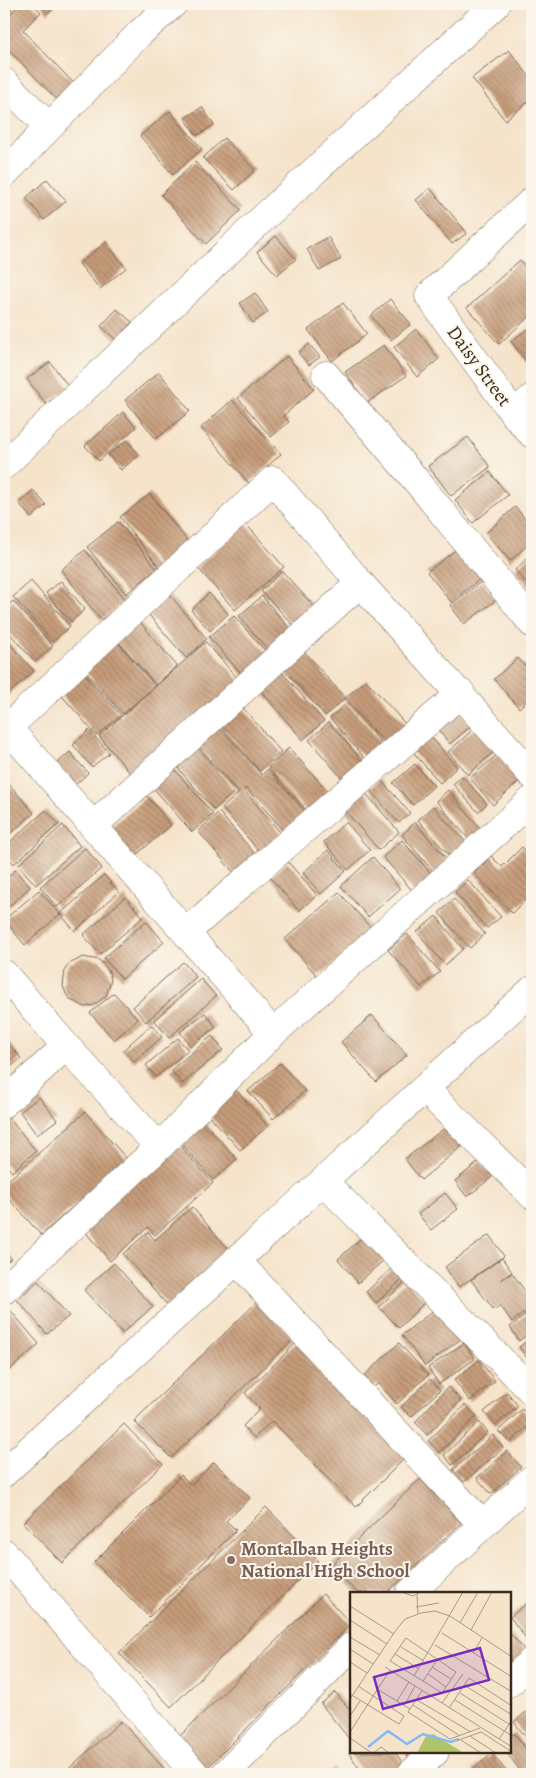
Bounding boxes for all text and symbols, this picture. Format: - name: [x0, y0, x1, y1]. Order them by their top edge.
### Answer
- street label: Daisy Street: [441, 320, 517, 412]
- place label: Montalban Heights National High School: [241, 1536, 409, 1584]
- marker: Montalban Heights National High School: [225, 1554, 237, 1566]
- inset map: [350, 1592, 511, 1753]

